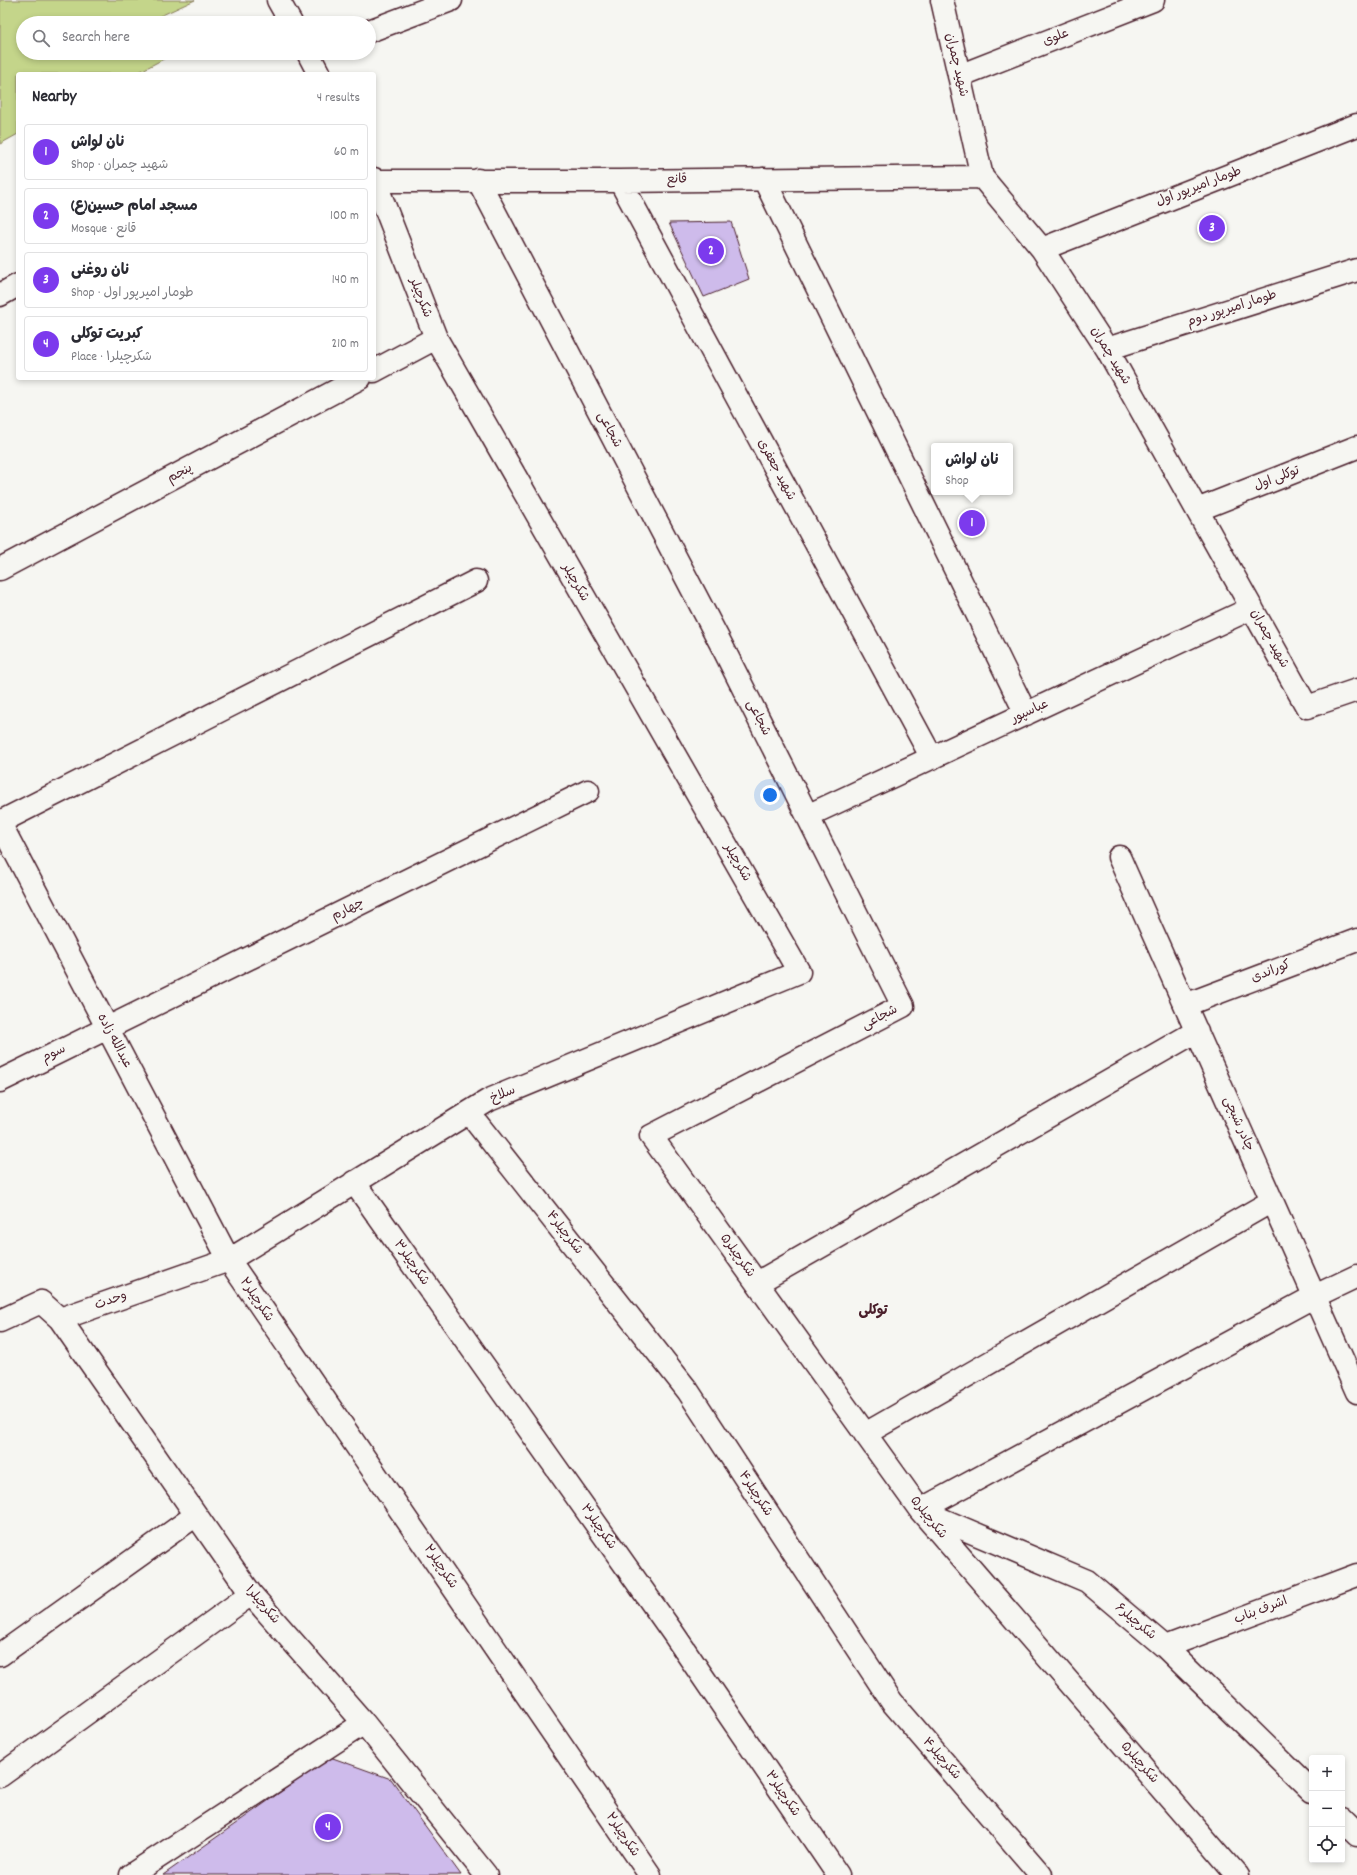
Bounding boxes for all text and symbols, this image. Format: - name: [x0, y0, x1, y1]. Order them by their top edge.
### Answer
- search box: [16, 16, 376, 60]
- street label: علوی: [1040, 24, 1072, 52]
- icon: search: [30, 27, 52, 49]
- text: Search here: [62, 27, 130, 49]
- street label: شهید چمران: [939, 31, 973, 99]
- text: Nearby: [32, 86, 76, 110]
- text: 4 results: [317, 89, 360, 108]
- text: نان لواش: [71, 132, 124, 154]
- text: 1: [45, 143, 47, 162]
- text: 60 m: [334, 143, 359, 162]
- text: Shop · شهید چمران: [71, 156, 168, 175]
- street label: طومار امیرپور اول: [1153, 162, 1245, 212]
- street label: قانع: [667, 170, 687, 190]
- text: مسجد امام حسین(ع): [71, 196, 198, 218]
- text: 2: [43, 207, 49, 226]
- text: 100 m: [330, 207, 359, 226]
- pin: 3: [1199, 213, 1225, 243]
- text: Mosque · قانع: [71, 220, 136, 239]
- pin: 2: [698, 236, 724, 266]
- text: نان روغنی: [71, 260, 129, 282]
- text: 3: [43, 271, 49, 290]
- text: 140 m: [332, 271, 359, 290]
- street label: شکرچیلر: [403, 274, 436, 321]
- text: Shop · طومار امیرپور اول: [71, 284, 194, 303]
- street label: طومار امیرپور دوم: [1185, 286, 1279, 332]
- street label: شهید چمران: [1085, 323, 1135, 389]
- text: کبریت توکلی: [71, 324, 143, 346]
- text: 4: [43, 335, 49, 354]
- text: 210 m: [331, 335, 359, 354]
- text: Place · شکرچیلر۱: [71, 348, 152, 367]
- street label: شجاعی: [592, 409, 626, 451]
- street label: شهید جعفری: [752, 436, 800, 504]
- popup: [931, 443, 1013, 495]
- text: نان لواش: [945, 450, 999, 472]
- street label: پنجم: [164, 459, 196, 489]
- street label: توکلی اول: [1251, 462, 1303, 496]
- text: Shop: [945, 472, 969, 491]
- pin: 1: [959, 508, 985, 538]
- street label: شکرچیلر: [556, 560, 593, 606]
- street label: شهید چمران: [1245, 606, 1293, 672]
- street label: عباسپور: [1007, 695, 1052, 729]
- street label: شجاعی: [741, 697, 775, 739]
- your location: [760, 785, 780, 805]
- street label: شکرچیلر: [718, 840, 755, 886]
- street label: چهارم: [328, 894, 368, 926]
- street label: کوراندی: [1249, 956, 1294, 988]
- street label: شجاعی: [859, 1001, 901, 1035]
- street label: عبدالله زاده: [92, 1010, 136, 1072]
- street label: سوم: [39, 1040, 69, 1068]
- street label: سلاخ: [487, 1081, 519, 1109]
- street label: چادر شبچی: [1217, 1094, 1259, 1155]
- street label: شکرچیلر۴: [541, 1207, 587, 1259]
- street label: شکرچیلر۵: [715, 1230, 759, 1282]
- street label: شکرچیلر۳: [388, 1236, 434, 1290]
- street label: شکرچیلر۲: [234, 1274, 278, 1326]
- street label: وحدت: [92, 1286, 130, 1316]
- district label: توکلی: [858, 1301, 889, 1321]
- street label: شکرچیلر۴: [733, 1468, 777, 1520]
- street label: شکرچیلر۵: [905, 1493, 951, 1543]
- street label: شکرچیلر۳: [575, 1500, 621, 1554]
- street label: شکرچیلر۲: [418, 1541, 462, 1593]
- street label: شکرچیلر۱: [240, 1581, 284, 1629]
- street label: اشرف بناب: [1232, 1592, 1290, 1630]
- street label: شکرچیلر۶: [1110, 1599, 1160, 1645]
- street label: شکرچیلر۴: [917, 1734, 965, 1784]
- street label: شکرچیلر۵: [1115, 1738, 1163, 1788]
- map controls: [1309, 1755, 1345, 1863]
- button: +: [1309, 1755, 1345, 1791]
- street label: شکرچیلر۳: [760, 1767, 804, 1821]
- button: −: [1309, 1791, 1345, 1827]
- street label: شکرچیلر۲: [600, 1809, 644, 1861]
- pin: 4: [315, 1812, 341, 1842]
- button: locate: [1309, 1827, 1345, 1863]

